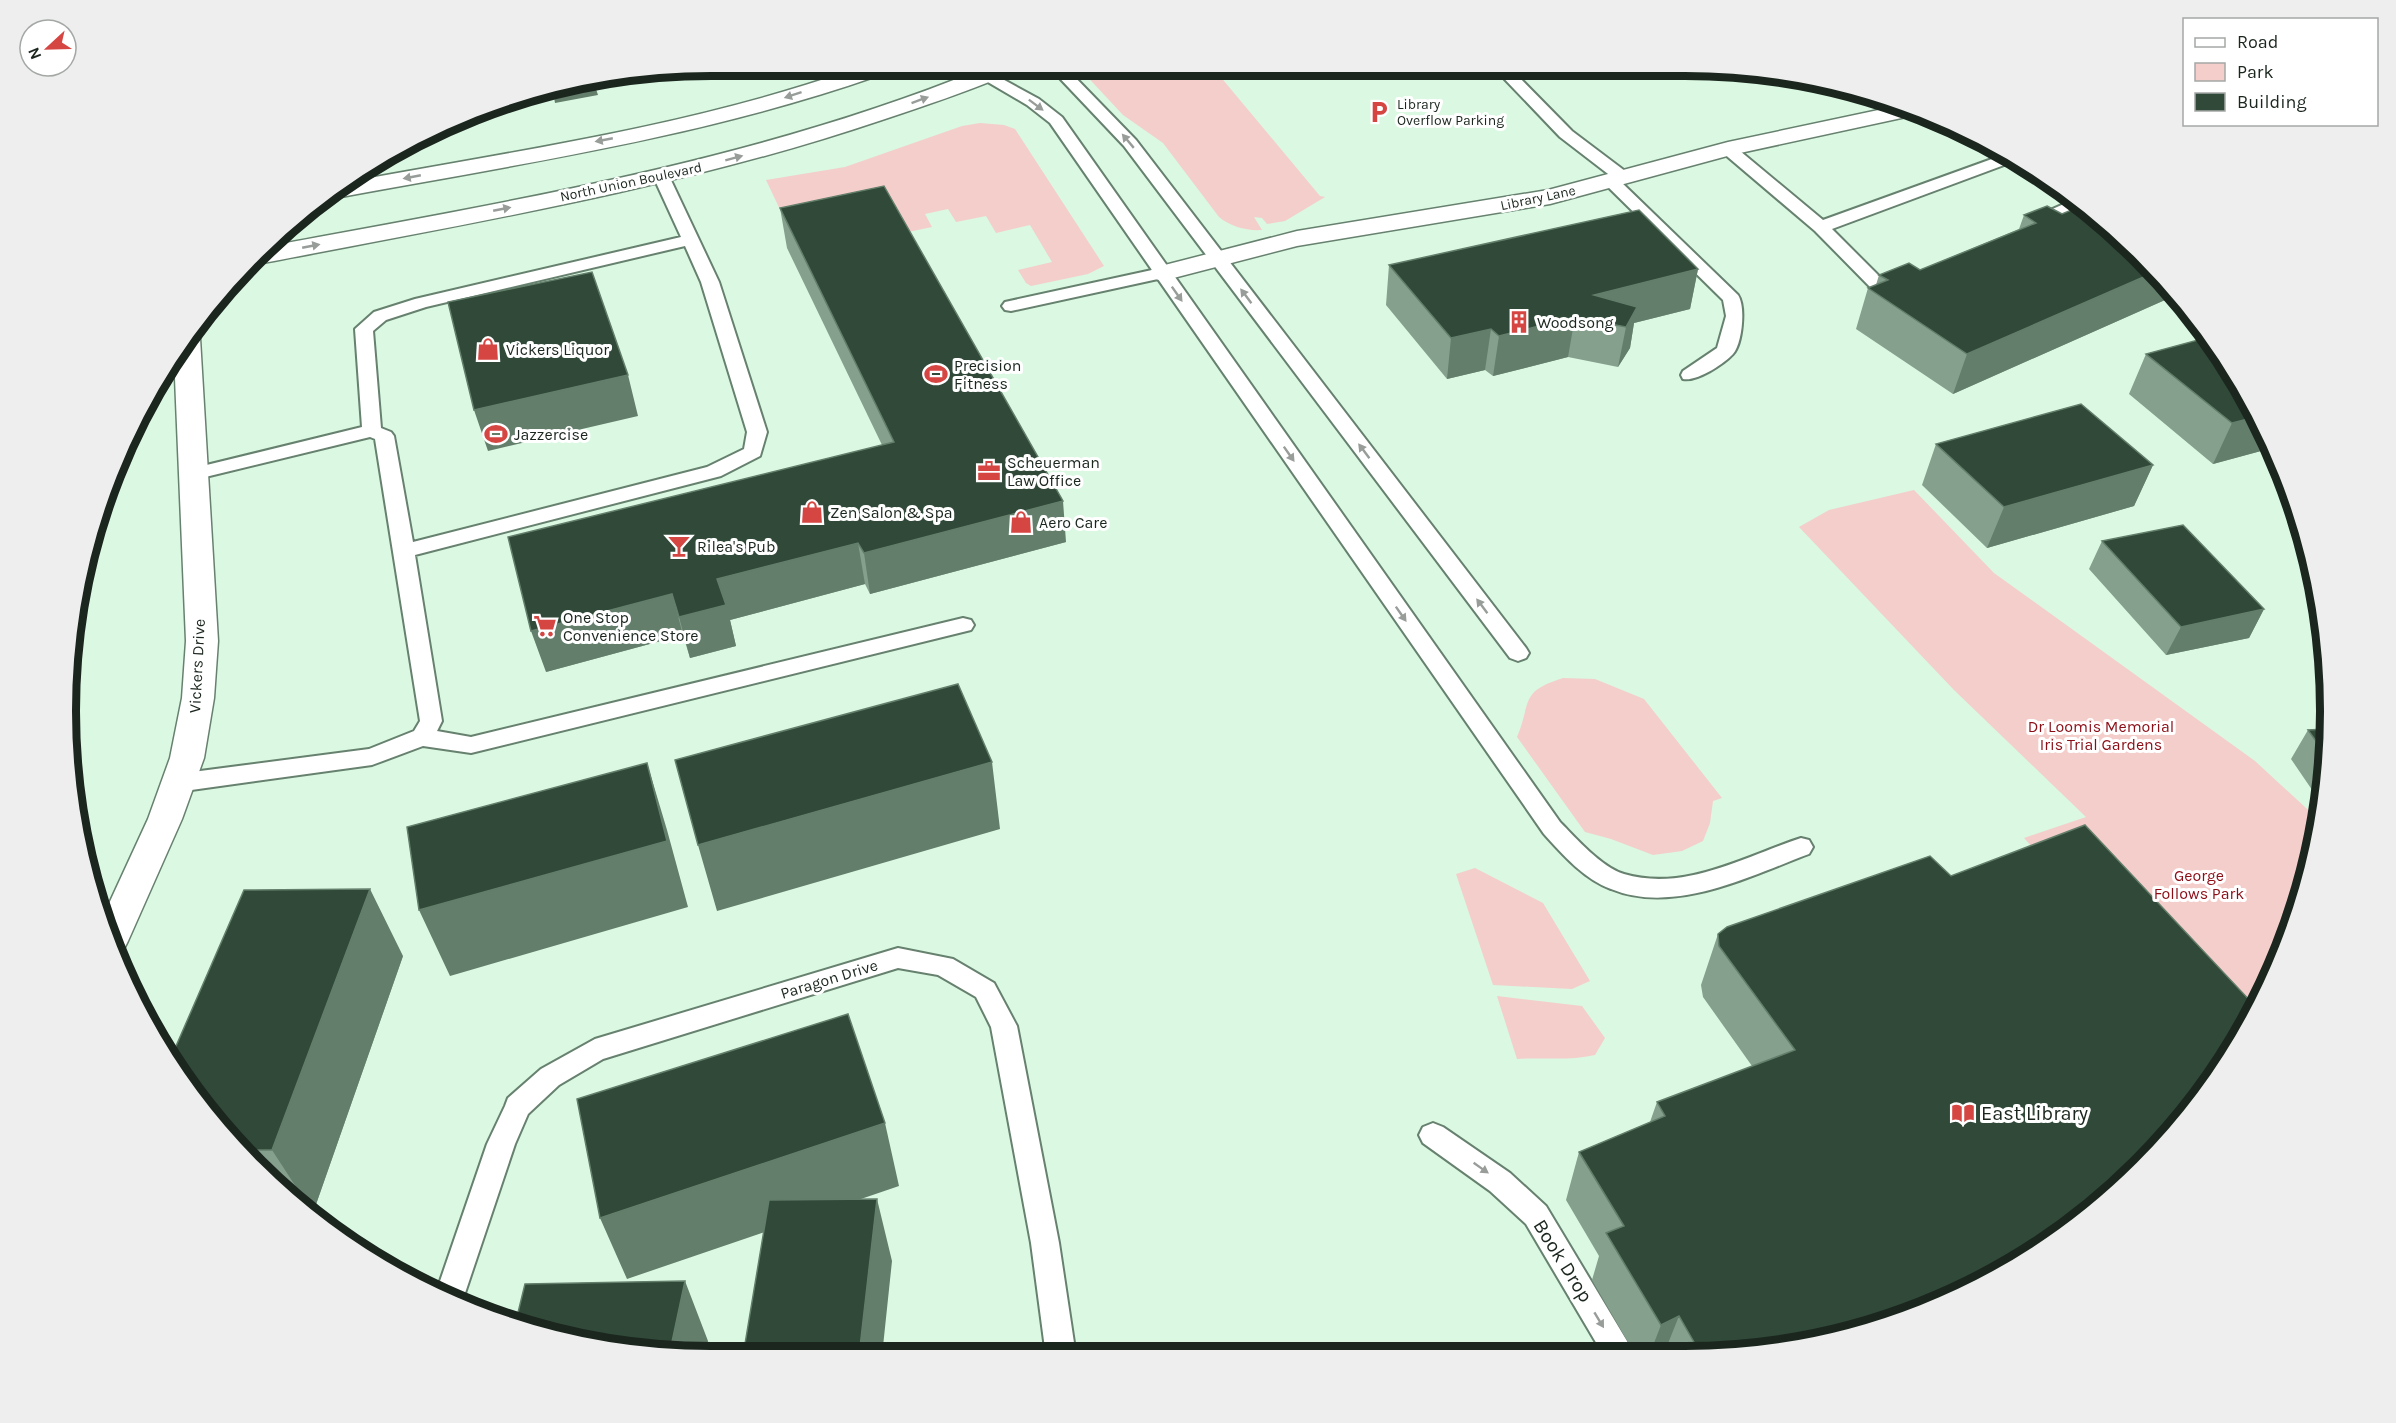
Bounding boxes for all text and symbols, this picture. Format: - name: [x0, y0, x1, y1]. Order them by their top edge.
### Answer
- north arrow: [18, 18, 78, 78]
- legend: [2183, 18, 2378, 126]
- text: Road: [2237, 31, 2278, 53]
- text: N: [24, 45, 46, 62]
- text: Park: [2237, 61, 2274, 83]
- one-way arrow: [784, 91, 802, 100]
- text: Building: [2237, 91, 2307, 113]
- one-way arrow: [911, 94, 929, 104]
- place label: Library Overflow Parking: [1397, 96, 1504, 129]
- one-way arrow: [1028, 99, 1044, 111]
- parking icon: Library Overflow Parking: [1366, 99, 1392, 125]
- one-way arrow: [1122, 134, 1135, 149]
- one-way arrow: [594, 136, 613, 145]
- one-way arrow: [725, 153, 743, 163]
- street label: North Union Boulevard: [559, 159, 703, 205]
- one-way arrow: [402, 173, 421, 182]
- street label: Library Lane: [1499, 182, 1577, 214]
- one-way arrow: [493, 204, 512, 213]
- one-way arrow: [301, 241, 320, 250]
- one-way arrow: [1171, 286, 1183, 302]
- one-way arrow: [1240, 289, 1252, 304]
- building icon: Woodsong: [1506, 309, 1532, 335]
- place label: Woodsong: [1537, 313, 1614, 332]
- shop icon: Vickers Liquor: [475, 336, 501, 362]
- place label: Vickers Liquor: [506, 340, 609, 359]
- place label: Precision Fitness: [954, 356, 1021, 393]
- sports icon: Precision Fitness: [923, 361, 949, 387]
- sports icon: Jazzercise: [483, 421, 509, 447]
- place label: Jazzercise: [514, 425, 588, 444]
- one-way arrow: [1358, 444, 1370, 460]
- one-way arrow: [1283, 446, 1294, 462]
- place label: Scheuerman Law Office: [1007, 453, 1100, 490]
- office icon: Scheuerman Law Office: [976, 458, 1002, 484]
- shop icon: Zen Salon & Spa: [799, 499, 825, 525]
- place label: Zen Salon & Spa: [830, 503, 953, 522]
- shop icon: Aero Care: [1008, 509, 1034, 535]
- place label: Aero Care: [1039, 513, 1107, 532]
- bar icon: Rilea's Pub: [666, 533, 692, 559]
- place label: Rilea's Pub: [697, 537, 775, 556]
- one-way arrow: [1477, 599, 1489, 614]
- one-way arrow: [1395, 605, 1407, 621]
- place label: One Stop Convenience Store: [563, 608, 698, 645]
- supermarket icon: One Stop Convenience Store: [532, 613, 558, 639]
- street label: Vickers Drive: [185, 618, 209, 714]
- park label: Dr Loomis Memorial Iris Trial Gardens: [2028, 717, 2174, 754]
- park label: George Follows Park: [2154, 866, 2244, 903]
- street label: Paragon Drive: [778, 955, 880, 1003]
- library icon: East Library: [1950, 1100, 1976, 1126]
- place label: East Library: [1981, 1102, 2088, 1125]
- one-way arrow: [1473, 1162, 1488, 1174]
- street label: Book Drop: [1529, 1215, 1597, 1307]
- one-way arrow: [1594, 1312, 1605, 1328]

